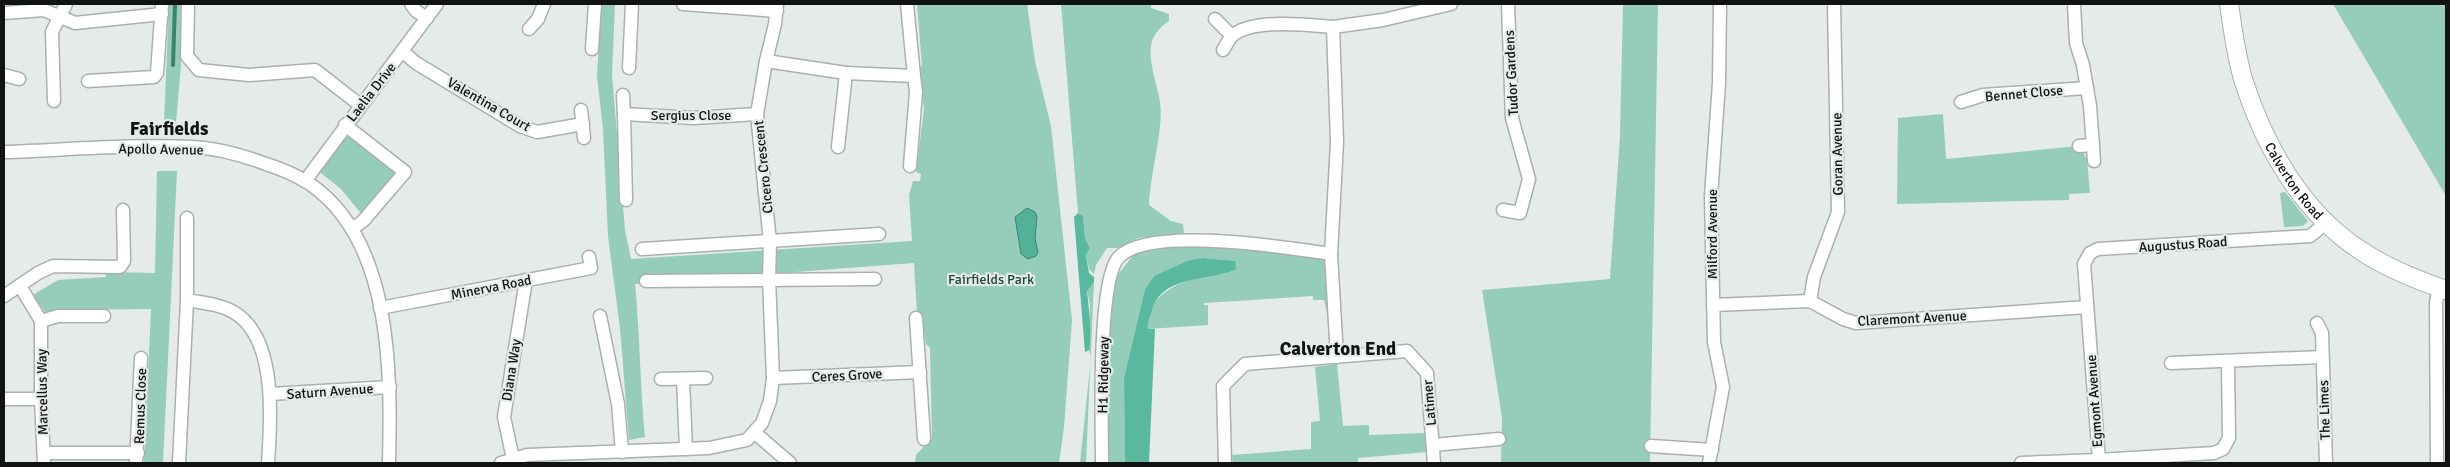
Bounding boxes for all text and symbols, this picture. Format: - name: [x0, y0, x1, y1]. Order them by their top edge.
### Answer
- street label: Tudor Gardens: [1501, 30, 1522, 116]
- street label: Laelia Drive: [343, 59, 400, 125]
- street label: Valentina Court: [444, 74, 534, 135]
- street label: Bennet Close: [1984, 82, 2064, 105]
- street label: Sergius Close: [651, 107, 731, 124]
- street label: Goran Avenue: [1828, 112, 1847, 196]
- district label: Fairfields: [130, 117, 208, 141]
- street label: Cicero Crescent: [750, 119, 777, 214]
- street label: Calverton Road: [2261, 139, 2327, 224]
- street label: Apollo Avenue: [118, 140, 204, 159]
- street label: Milford Avenue: [1704, 189, 1721, 279]
- street label: Augustus Road: [2138, 233, 2228, 256]
- street label: Minerva Road: [449, 271, 533, 304]
- park label: Fairfields Park: [948, 271, 1034, 288]
- street label: Claremont Avenue: [1857, 307, 1967, 330]
- street label: H1 Ridgeway: [1094, 336, 1113, 414]
- street label: Diana Way: [498, 337, 525, 402]
- district label: Calverton End: [1280, 337, 1396, 361]
- street label: Marcellus Way: [33, 348, 52, 435]
- street label: Egmont Avenue: [2083, 354, 2106, 448]
- street label: Ceres Grove: [811, 365, 883, 386]
- street label: Remus Close: [131, 368, 150, 444]
- street label: Latimer: [1419, 378, 1440, 427]
- street label: Saturn Avenue: [286, 380, 374, 403]
- street label: The Limes: [2315, 380, 2334, 440]

